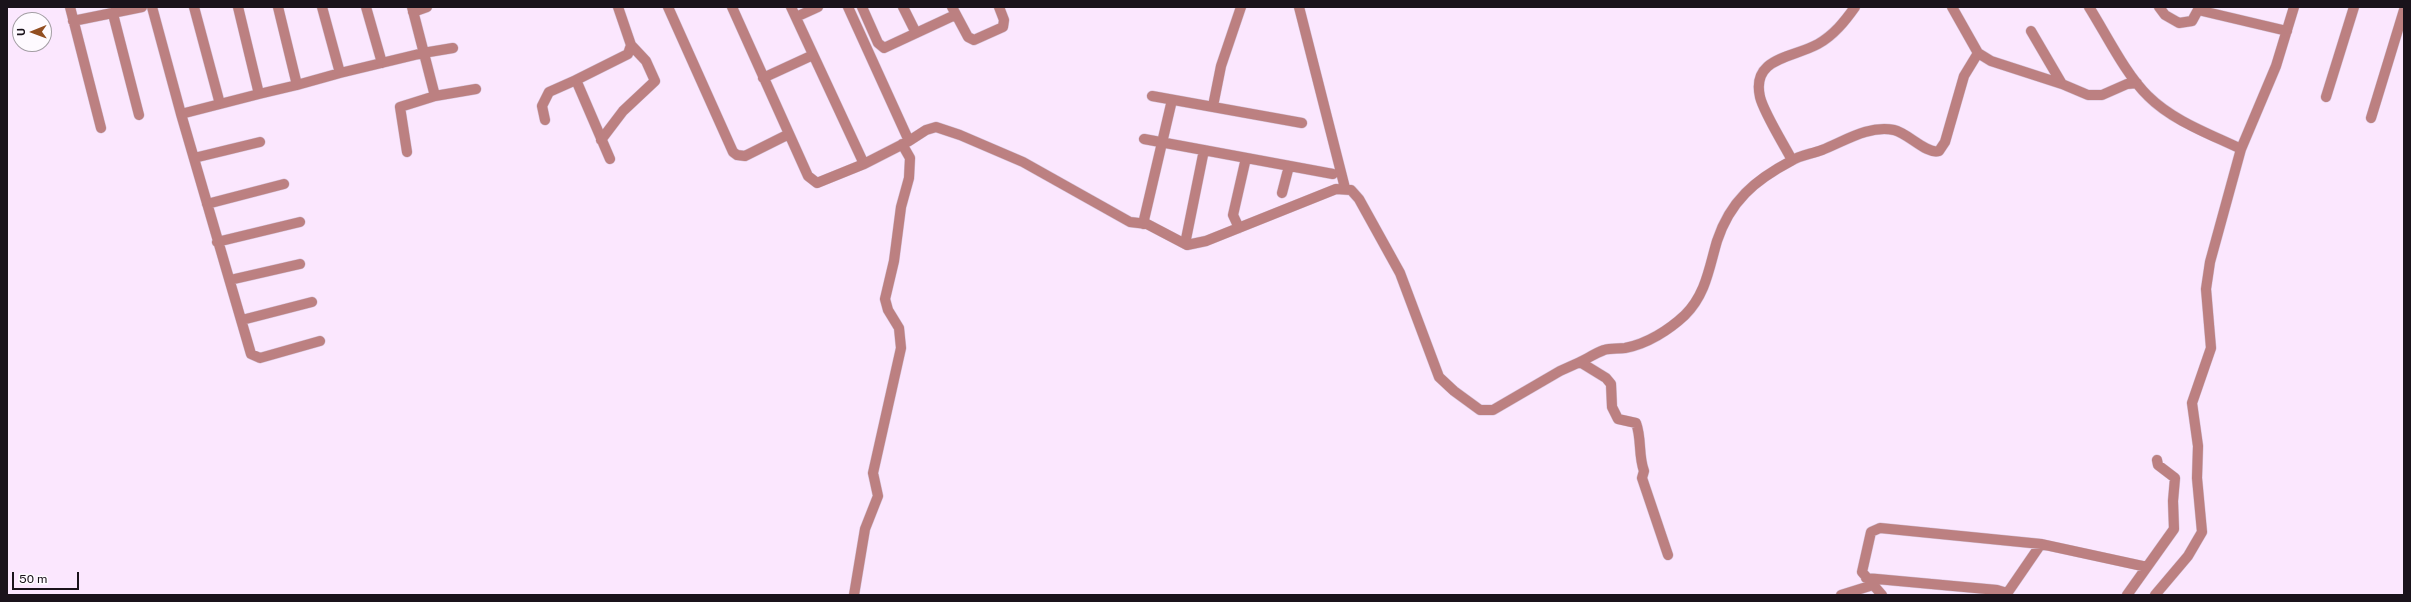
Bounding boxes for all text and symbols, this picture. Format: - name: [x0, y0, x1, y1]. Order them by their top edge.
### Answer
- north arrow: [12, 12, 52, 52]
- text: U: [15, 28, 27, 36]
- scale bar: [14, 564, 81, 590]
- text: 50 m: [19, 572, 47, 586]

